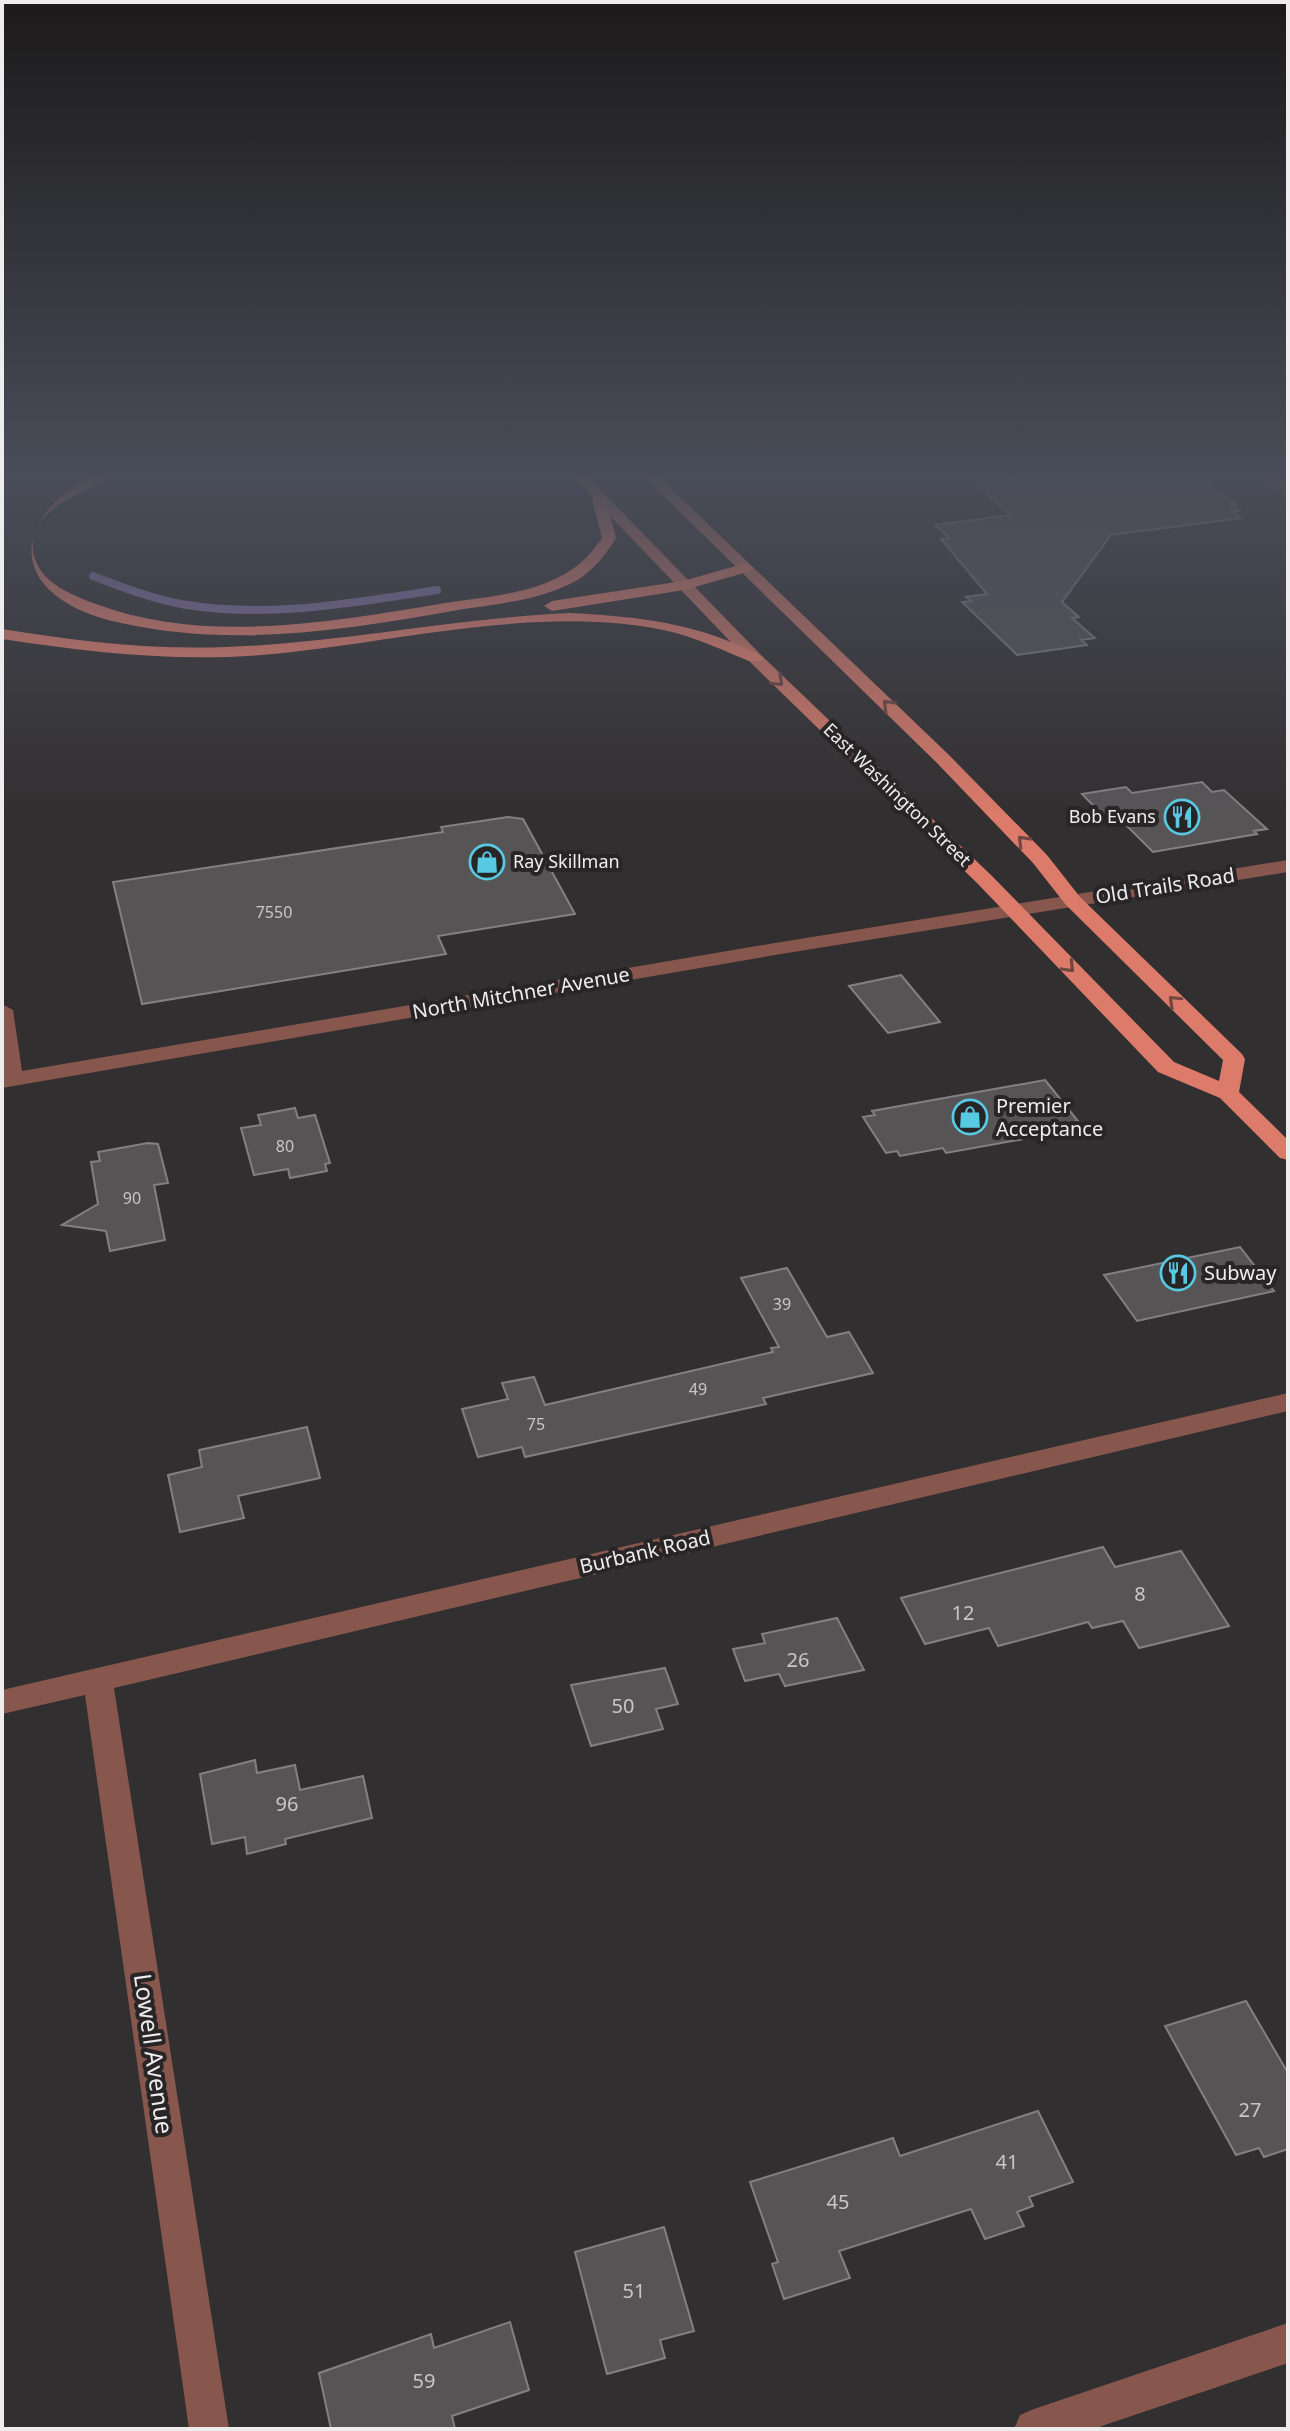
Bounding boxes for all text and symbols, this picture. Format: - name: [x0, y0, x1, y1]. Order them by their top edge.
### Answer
- one-way arrow: [769, 671, 783, 686]
- one-way arrow: [883, 699, 897, 714]
- street label: East Washington Street: [819, 717, 977, 871]
- restaurant icon: Bob Evans: [1163, 798, 1201, 836]
- place label: Bob Evans: [1069, 804, 1156, 828]
- one-way arrow: [1017, 836, 1032, 850]
- shop icon: Ray Skillman: [468, 843, 506, 881]
- place label: Ray Skillman: [513, 849, 620, 873]
- street label: Old Trails Road: [1093, 861, 1236, 910]
- house number: 7550: [256, 901, 292, 923]
- one-way arrow: [1060, 958, 1075, 972]
- street label: North Mitchner Avenue: [410, 960, 632, 1025]
- one-way arrow: [1169, 996, 1183, 1010]
- place label: Premier Acceptance: [996, 1092, 1103, 1142]
- shop icon: Premier Acceptance: [951, 1098, 989, 1136]
- house number: 80: [276, 1135, 294, 1157]
- house number: 90: [123, 1187, 141, 1209]
- restaurant icon: Subway: [1159, 1254, 1197, 1292]
- place label: Subway: [1204, 1259, 1277, 1286]
- house number: 39: [773, 1293, 791, 1315]
- house number: 49: [689, 1378, 707, 1400]
- house number: 75: [527, 1413, 545, 1435]
- street label: Burbank Road: [577, 1523, 713, 1580]
- house number: 8: [1134, 1580, 1146, 1607]
- house number: 12: [952, 1599, 974, 1626]
- house number: 26: [787, 1646, 809, 1673]
- house number: 50: [612, 1692, 634, 1719]
- house number: 96: [276, 1790, 298, 1817]
- street label: Lowell Avenue: [127, 1971, 182, 2136]
- house number: 27: [1239, 2096, 1261, 2123]
- house number: 41: [996, 2148, 1018, 2175]
- house number: 45: [827, 2188, 849, 2215]
- house number: 51: [623, 2277, 645, 2304]
- house number: 59: [413, 2367, 435, 2394]

